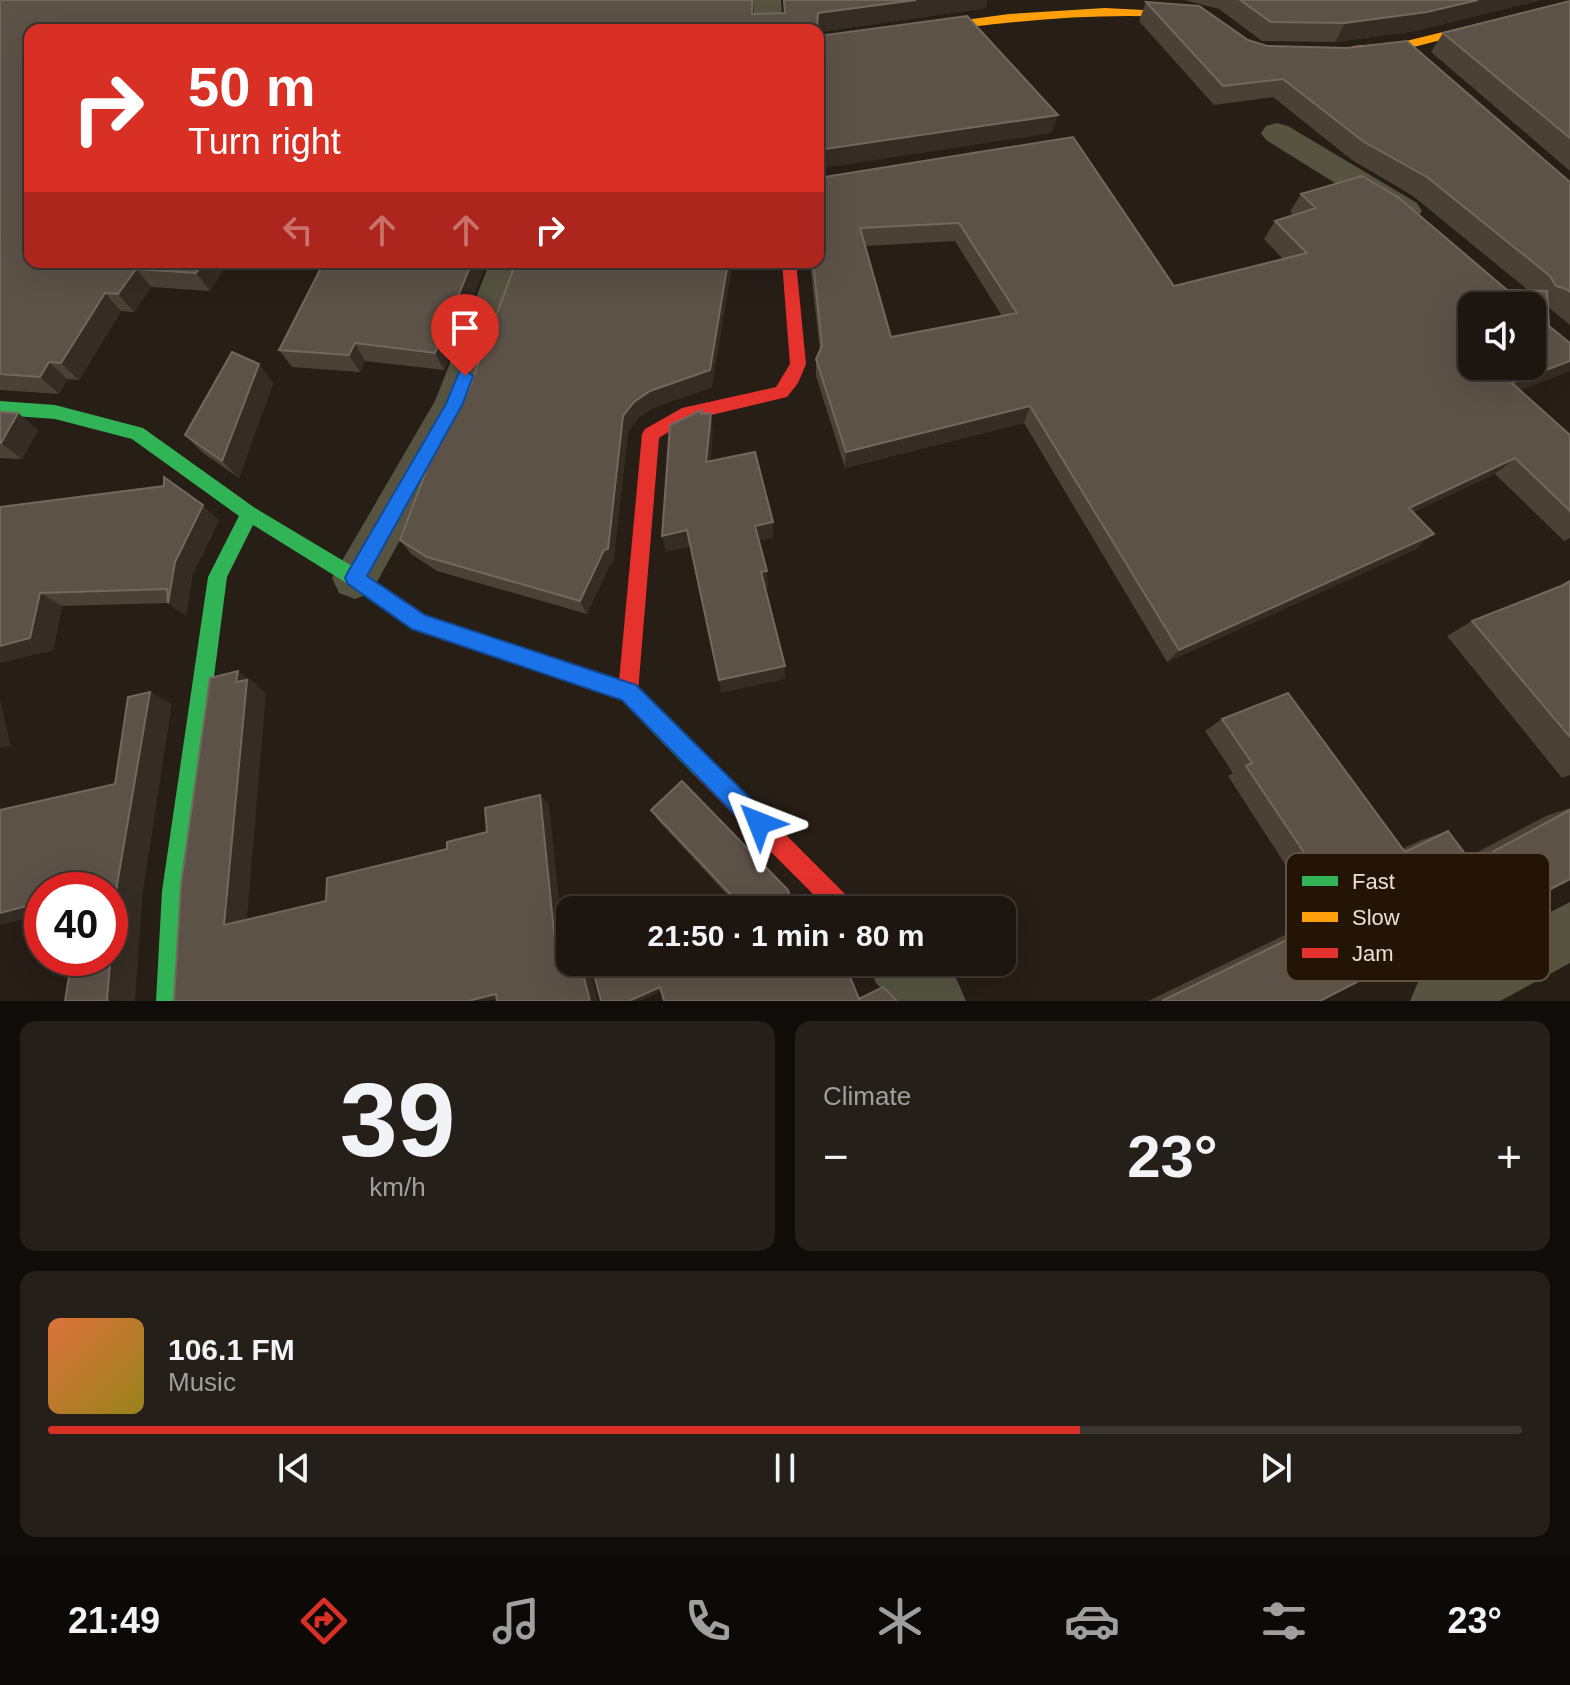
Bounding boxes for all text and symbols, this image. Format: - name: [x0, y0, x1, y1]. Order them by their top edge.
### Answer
- text: 50 m: [188, 55, 316, 118]
- icon: right: [56, 56, 160, 160]
- text: Turn right: [188, 121, 341, 162]
- icon: left: [276, 208, 320, 252]
- icon: ahead: [360, 208, 404, 252]
- icon: ahead: [444, 208, 488, 252]
- icon: right: [528, 208, 572, 252]
- map controls: [1458, 292, 1546, 380]
- button: sound: [1458, 292, 1546, 380]
- pin: [431, 294, 499, 376]
- icon: arrive: [443, 306, 487, 350]
- position arrow: [717, 781, 801, 865]
- legend: [1286, 853, 1550, 981]
- text: Fast: [1352, 869, 1395, 894]
- speed limit sign: 40: [24, 872, 128, 976]
- text: Slow: [1352, 905, 1400, 930]
- text: 21:50 · 1 min · 80 m: [648, 919, 924, 952]
- text: Jam: [1352, 941, 1394, 966]
- text: 39: [340, 1062, 455, 1178]
- text: Climate: [823, 1081, 911, 1111]
- text: 23°: [1127, 1123, 1218, 1190]
- text: −: [823, 1132, 849, 1181]
- text: +: [1496, 1132, 1522, 1181]
- text: km/h: [369, 1172, 426, 1202]
- text: 106.1 FM: [168, 1333, 295, 1366]
- text: Music: [168, 1367, 236, 1397]
- icon: previous: [272, 1446, 316, 1490]
- icon: pause: [763, 1446, 807, 1490]
- icon: next: [1254, 1446, 1298, 1490]
- icon: directions: [296, 1593, 352, 1649]
- icon: music: [488, 1593, 544, 1649]
- icon: phone: [680, 1593, 736, 1649]
- icon: climate: [872, 1593, 928, 1649]
- icon: car: [1064, 1593, 1120, 1649]
- icon: filters: [1256, 1593, 1312, 1649]
- text: 21:49: [68, 1600, 160, 1641]
- text: 23°: [1447, 1600, 1502, 1641]

